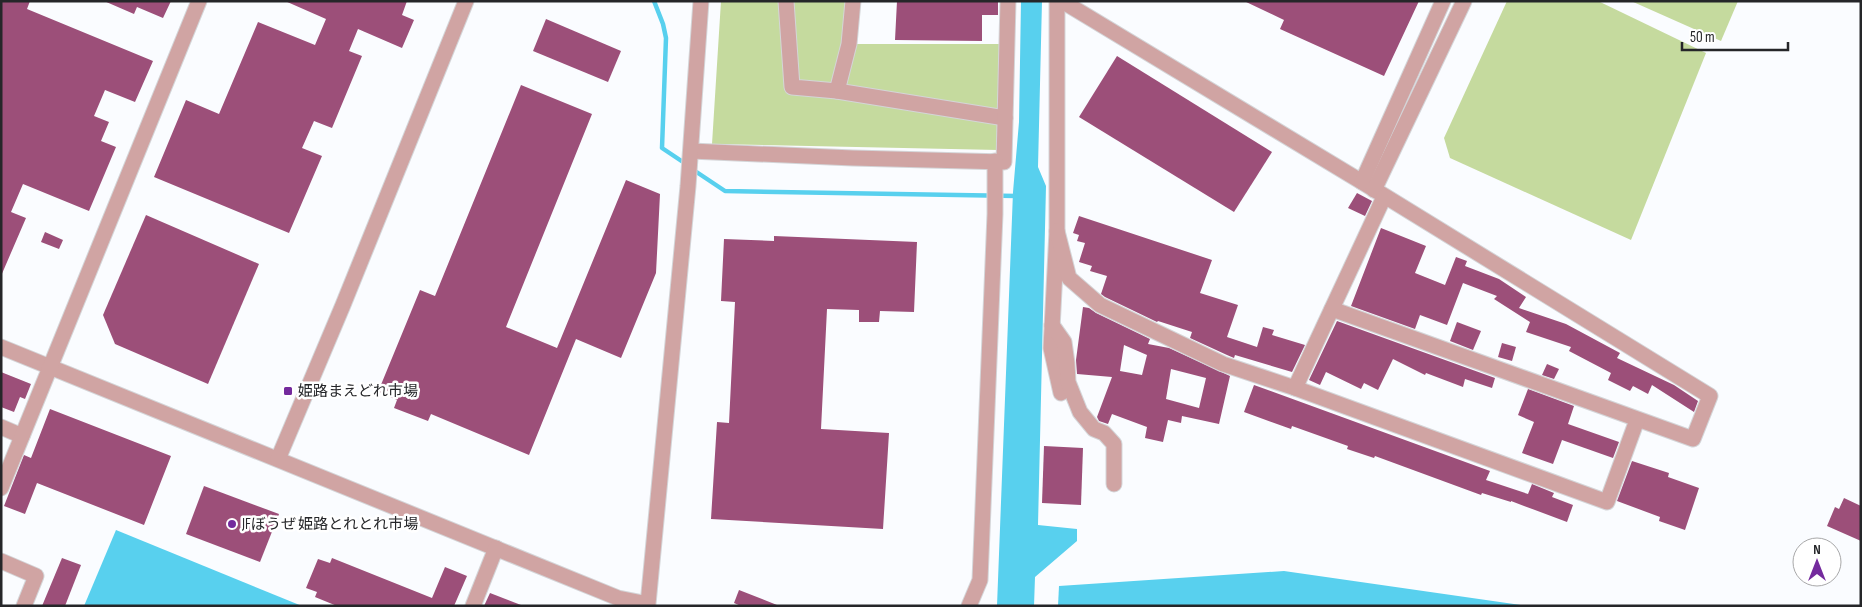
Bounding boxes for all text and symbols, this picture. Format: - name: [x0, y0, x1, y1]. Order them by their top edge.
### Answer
- scale bar: [1682, 20, 1788, 52]
- text: 50 m: [1690, 28, 1715, 47]
- place label: 姫路まえどれ市場: [298, 382, 418, 401]
- marker: 姫路まえどれ市場: [282, 385, 294, 397]
- place label: JFぼうぜ 姫路とれとれ市場: [241, 515, 418, 534]
- marker: JFぼうぜ 姫路とれとれ市場: [226, 518, 238, 530]
- north arrow: [1792, 537, 1842, 587]
- text: N: [1813, 541, 1821, 558]

